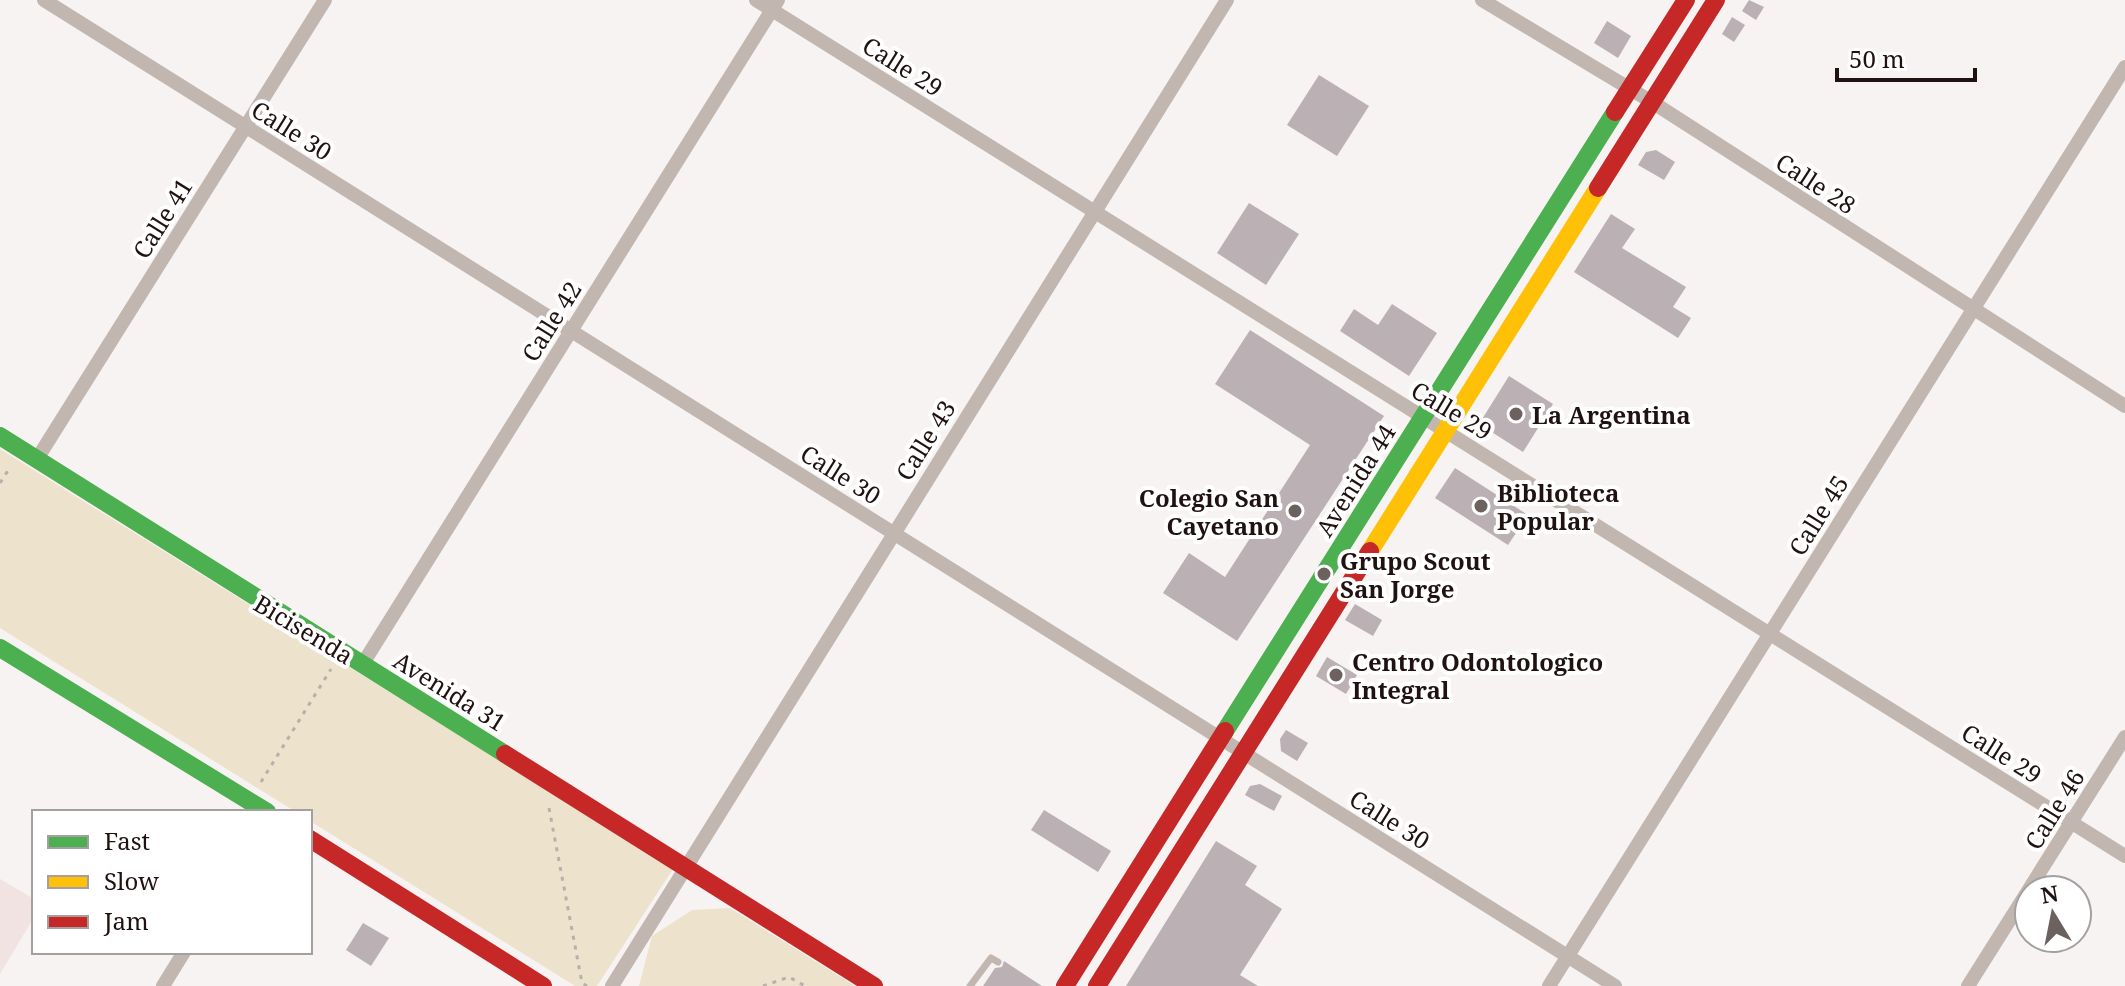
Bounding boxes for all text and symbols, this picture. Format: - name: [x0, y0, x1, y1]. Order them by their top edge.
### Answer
- street label: Calle 29: [856, 28, 950, 104]
- scale bar: [1837, 32, 1975, 82]
- text: 50 m: [1849, 42, 1905, 75]
- street label: Calle 30: [245, 92, 339, 168]
- street label: Calle 28: [1770, 145, 1862, 221]
- street label: Calle 41: [124, 171, 200, 265]
- street label: Calle 42: [513, 274, 589, 368]
- street label: Calle 29: [1405, 373, 1499, 447]
- street label: Calle 43: [887, 393, 963, 487]
- place label: La Argentina: [1532, 398, 1691, 431]
- marker: La Argentina: [1507, 405, 1525, 423]
- street label: Avenida 44: [1307, 417, 1403, 542]
- street label: Calle 30: [794, 436, 888, 512]
- street label: Calle 45: [1780, 468, 1856, 562]
- place label: Biblioteca Popular: [1497, 476, 1619, 537]
- place label: Colegio San Cayetano: [1139, 481, 1279, 542]
- marker: Biblioteca Popular: [1472, 497, 1490, 515]
- marker: Colegio San Cayetano: [1286, 502, 1304, 520]
- place label: Grupo Scout San Jorge: [1340, 544, 1491, 605]
- marker: Grupo Scout San Jorge: [1315, 565, 1333, 583]
- street label: Bicisenda: [248, 586, 360, 672]
- street label: Avenida 31: [388, 643, 512, 739]
- place label: Centro Odontologico Integral: [1352, 645, 1603, 706]
- marker: Centro Odontologico Integral: [1327, 666, 1345, 684]
- street label: Calle 29: [1955, 715, 2049, 791]
- street label: Calle 46: [2016, 762, 2092, 856]
- street label: Calle 30: [1343, 781, 1437, 857]
- legend: [32, 810, 312, 954]
- text: Fast: [104, 824, 150, 857]
- text: Slow: [104, 864, 159, 897]
- north arrow: [2013, 874, 2093, 954]
- text: N: [2038, 877, 2060, 910]
- text: Jam: [103, 904, 149, 937]

